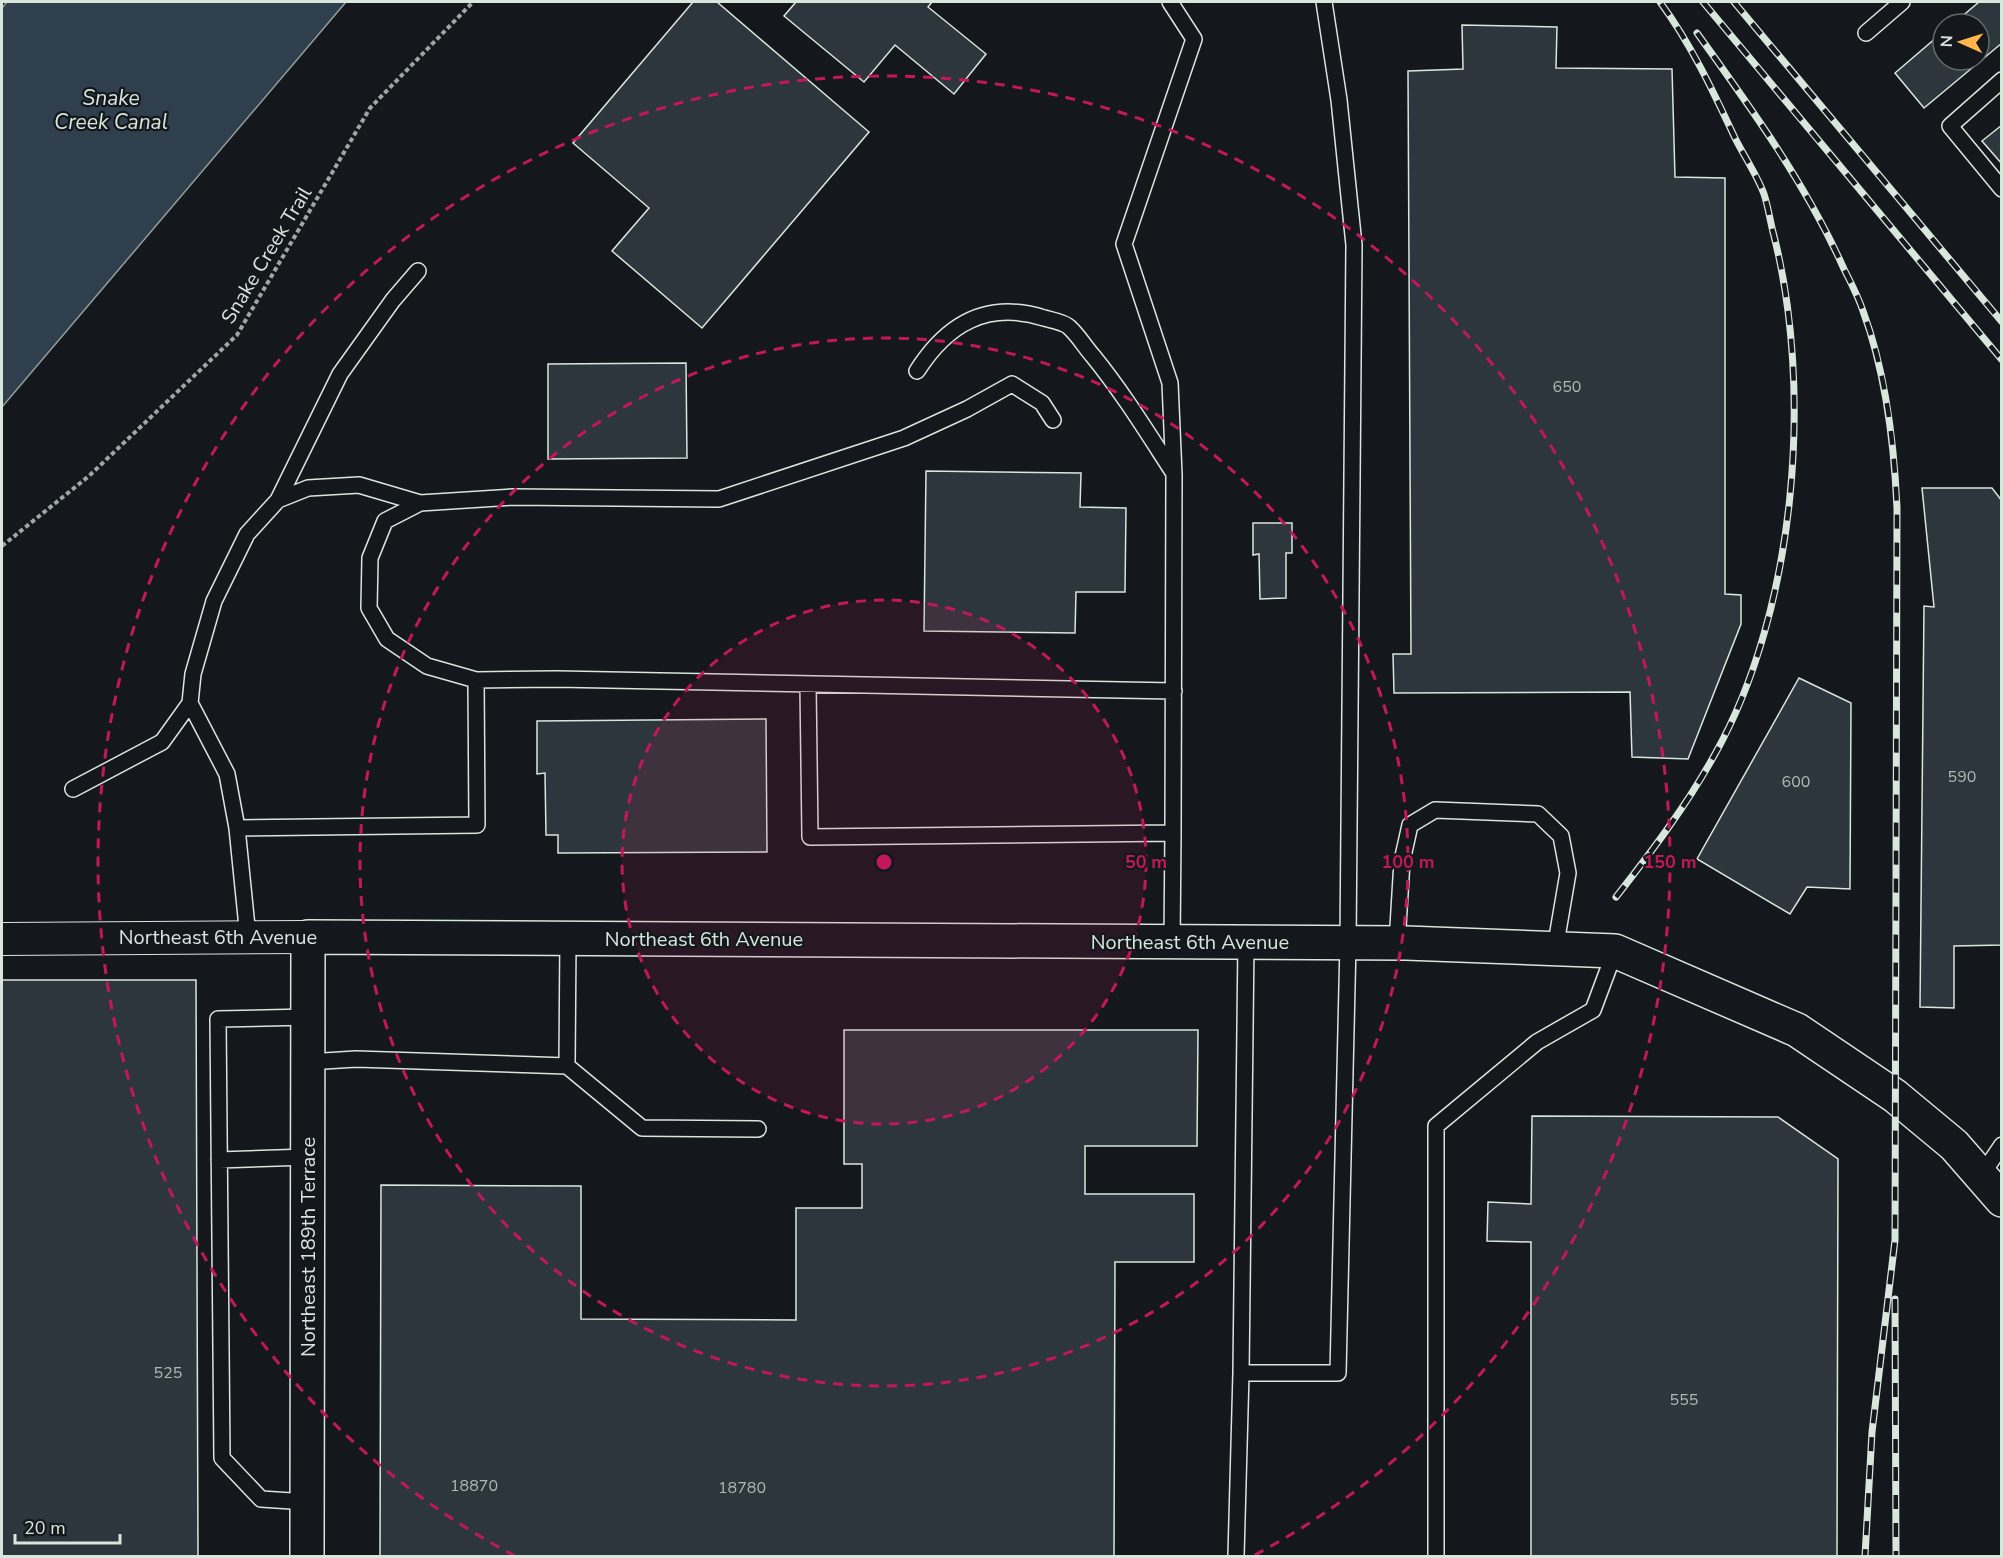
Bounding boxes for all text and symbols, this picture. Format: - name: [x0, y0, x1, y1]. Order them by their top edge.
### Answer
- north arrow: [1931, 12, 1991, 72]
- text: N: [1936, 35, 1958, 48]
- water label: Snake Creek Canal: [54, 84, 168, 136]
- street label: Snake Creek Trail: [215, 182, 318, 329]
- house number: 650: [1553, 376, 1581, 398]
- house number: 590: [1948, 766, 1976, 788]
- house number: 600: [1782, 771, 1810, 793]
- text: 50 m: [1125, 850, 1167, 874]
- text: 100 m: [1381, 850, 1435, 874]
- text: 150 m: [1643, 850, 1697, 874]
- centre of rings: [874, 852, 894, 872]
- street label: Northeast 6th Avenue: [119, 924, 317, 951]
- street label: Northeast 6th Avenue: [605, 926, 803, 953]
- street label: Northeast 6th Avenue: [1091, 929, 1289, 956]
- street label: Northeast 189th Terrace: [295, 1137, 322, 1357]
- house number: 525: [154, 1362, 182, 1384]
- house number: 555: [1670, 1389, 1698, 1411]
- house number: 18870: [450, 1475, 498, 1497]
- house number: 18780: [718, 1477, 766, 1499]
- scale bar: [15, 1507, 120, 1545]
- text: 20 m: [24, 1516, 66, 1540]

